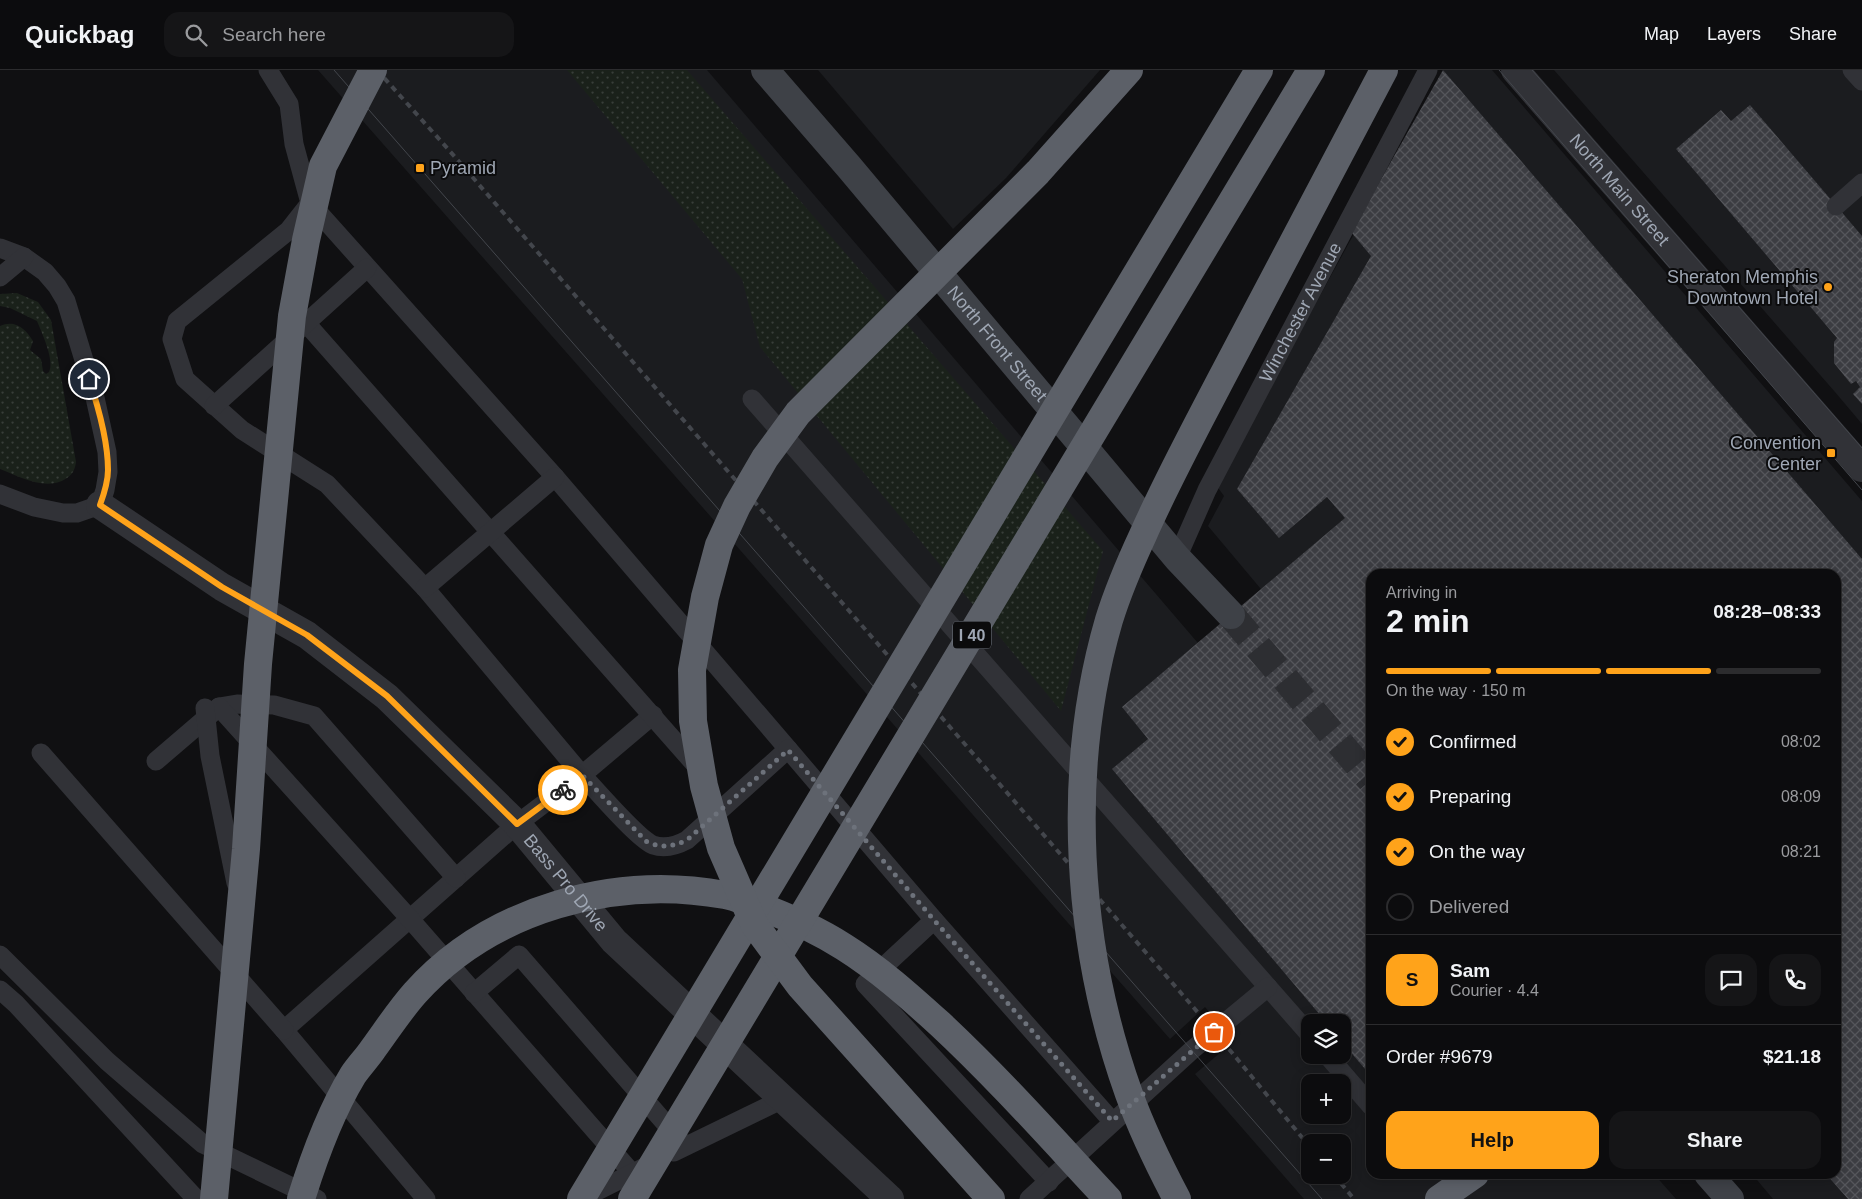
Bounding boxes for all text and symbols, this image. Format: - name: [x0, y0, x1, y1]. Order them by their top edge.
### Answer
- search box: [164, 12, 514, 57]
- text: Quickbag: [25, 21, 134, 48]
- icon: search: [182, 21, 210, 49]
- text: Search here: [222, 24, 326, 45]
- text: Map: [1644, 24, 1679, 44]
- text: Layers: [1707, 24, 1761, 44]
- text: Share: [1789, 24, 1837, 44]
- street label: North Main Street: [1566, 130, 1673, 250]
- place label: Pyramid: [430, 158, 496, 178]
- marker: Pyramid: [414, 162, 426, 174]
- street label: Winchester Avenue: [1256, 239, 1345, 386]
- place label: Sheraton Memphis Downtown Hotel: [1667, 267, 1818, 308]
- marker: Sheraton Memphis Downtown Hotel: [1822, 281, 1834, 293]
- street label: North Front Street: [943, 282, 1051, 405]
- pin: [68, 358, 110, 400]
- icon: home: [75, 365, 103, 393]
- place label: Convention Center: [1730, 433, 1821, 474]
- marker: Convention Center: [1825, 447, 1837, 459]
- text: Arriving in: [1386, 584, 1457, 601]
- text: 08:28–08:33: [1713, 601, 1821, 622]
- text: 2 min: [1386, 603, 1470, 639]
- road number: I 40: [953, 622, 991, 648]
- text: On the way · 150 m: [1386, 682, 1526, 699]
- icon: check: [1386, 728, 1414, 756]
- text: Confirmed: [1429, 731, 1517, 752]
- text: 08:02: [1781, 733, 1821, 750]
- courier: [538, 765, 588, 815]
- icon: bike: [549, 776, 577, 804]
- icon: check: [1386, 783, 1414, 811]
- text: Preparing: [1429, 786, 1511, 807]
- text: 08:09: [1781, 788, 1821, 805]
- street label: Bass Pro Drive: [520, 830, 612, 935]
- icon: check: [1386, 838, 1414, 866]
- text: On the way: [1429, 841, 1525, 862]
- text: 08:21: [1781, 843, 1821, 860]
- text: Delivered: [1429, 896, 1509, 917]
- button: chat: [1705, 954, 1757, 1006]
- button: phone: [1769, 954, 1821, 1006]
- text: Sam: [1450, 960, 1490, 981]
- text: S: [1406, 969, 1418, 990]
- text: Courier · 4.4: [1450, 982, 1539, 999]
- pin: [1193, 1011, 1235, 1053]
- map controls: [1301, 1014, 1351, 1184]
- button: layers: [1301, 1014, 1351, 1064]
- icon: bag: [1200, 1018, 1228, 1046]
- text: Order #9679: [1386, 1046, 1493, 1067]
- text: $21.18: [1763, 1046, 1821, 1067]
- button: +: [1301, 1074, 1351, 1124]
- button: Help: [1386, 1111, 1599, 1169]
- button: Share: [1609, 1111, 1821, 1169]
- button: −: [1301, 1134, 1351, 1184]

